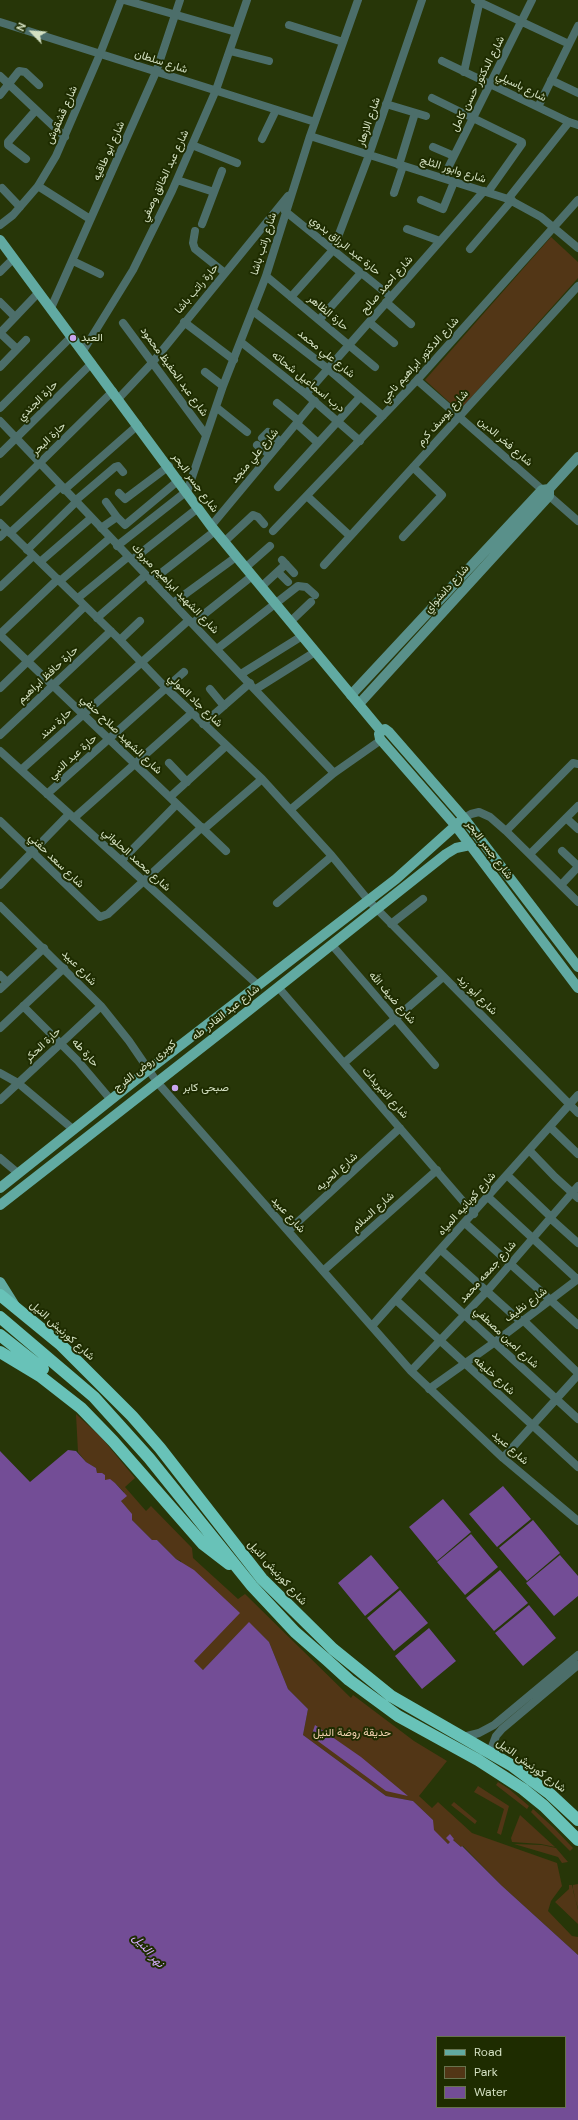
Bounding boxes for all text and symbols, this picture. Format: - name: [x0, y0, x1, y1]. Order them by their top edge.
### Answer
- north arrow: [12, 12, 52, 52]
- text: N: [13, 20, 29, 34]
- street label: شارع الدكتور حسن كامل: [448, 34, 508, 134]
- street label: شارع سلطان: [133, 47, 189, 77]
- street label: شارع باسيلي: [494, 69, 548, 105]
- street label: شارع قشقوش: [43, 84, 81, 146]
- street label: شارع الازهار: [354, 96, 384, 148]
- street label: شارع ابو طاقيه: [90, 119, 128, 183]
- street label: شارع عبد الخالق وصفي: [138, 128, 192, 224]
- street label: شارع وابور الثلج: [418, 154, 488, 186]
- street label: شارع راتب باشا: [248, 211, 280, 277]
- street label: حارة عبد الرزاق بدوي: [307, 213, 383, 279]
- street label: شارع احمد صالح: [358, 253, 416, 317]
- street label: حارة راتب باشا: [172, 261, 222, 317]
- street label: حارة الظاهر: [305, 292, 351, 334]
- street label: شارع الدكتور ابراهيم ناجي: [378, 314, 462, 406]
- street label: شارع عبد الحفيظ محمود: [137, 325, 211, 419]
- street label: شارع علي محمد: [295, 327, 357, 381]
- place label: العبد: [81, 331, 103, 345]
- marker: العبد: [68, 333, 78, 343]
- street label: درب اسماعيل شحاته: [269, 349, 347, 415]
- street label: حارة الجندي: [15, 378, 61, 424]
- street label: شارع يوسف كرم: [414, 387, 472, 449]
- street label: شارع فخر الدين: [475, 415, 535, 469]
- street label: حارة البحر: [29, 419, 69, 459]
- street label: شارع علي منجد: [228, 426, 282, 486]
- street label: شارع جسر البحر: [169, 451, 221, 515]
- street label: شارع الشهيد ابراهيم مبروك: [129, 541, 221, 637]
- street label: شارع دانشواي: [422, 562, 472, 616]
- street label: حارة حافظ ابراهيم: [15, 643, 81, 707]
- street label: شارع جاد المولي: [165, 672, 225, 730]
- street label: شارع الشهيد صلاح حنفي: [78, 693, 164, 777]
- street label: حارة سند: [37, 706, 75, 742]
- street label: حارة عبد النبي: [46, 732, 100, 782]
- street label: شارع جسر البحر: [463, 818, 515, 882]
- street label: شارع محمد الحلواني: [99, 826, 173, 894]
- street label: شارع سعد حفني: [25, 831, 87, 891]
- street label: شارع عبيد: [59, 947, 99, 989]
- street label: شارع ضيف الله: [366, 969, 418, 1027]
- street label: شارع أبو زيد: [454, 972, 500, 1018]
- street label: شارع عبد القادر طه: [190, 982, 262, 1044]
- street label: حارة الحكر: [22, 1025, 64, 1065]
- street label: حارة طه: [69, 1036, 101, 1070]
- street label: كوبرى روض الفرج: [111, 1037, 179, 1095]
- street label: شارع التبريدات: [359, 1064, 411, 1122]
- place label: صبحى كابر: [183, 1081, 229, 1095]
- marker: صبحى كابر: [170, 1083, 180, 1093]
- street label: شارع الحريه: [313, 1150, 361, 1194]
- street label: شارع كوبانيه المياه: [435, 1170, 499, 1238]
- street label: شارع السلام: [349, 1189, 397, 1235]
- street label: شارع عبيد: [268, 1194, 308, 1236]
- street label: شارع جمعه محمد: [457, 1238, 519, 1306]
- street label: شارع نظيف: [502, 1285, 550, 1325]
- street label: شارع كورنيش النيل: [27, 1298, 97, 1364]
- street label: شارع امين مصطفي: [471, 1305, 541, 1371]
- street label: شارع خليفه: [471, 1354, 517, 1398]
- street label: شارع عبيد: [489, 1428, 531, 1468]
- street label: شارع كورنيش النيل: [244, 1538, 310, 1608]
- park label: حديقة روضة النيل: [313, 1726, 391, 1740]
- street label: شارع كورنيش النيل: [494, 1736, 568, 1796]
- water label: نهر النيل: [129, 1931, 167, 1971]
- legend: [436, 2036, 566, 2108]
- text: Road: [474, 2044, 502, 2060]
- text: Park: [474, 2064, 498, 2080]
- text: Water: [474, 2084, 507, 2100]

